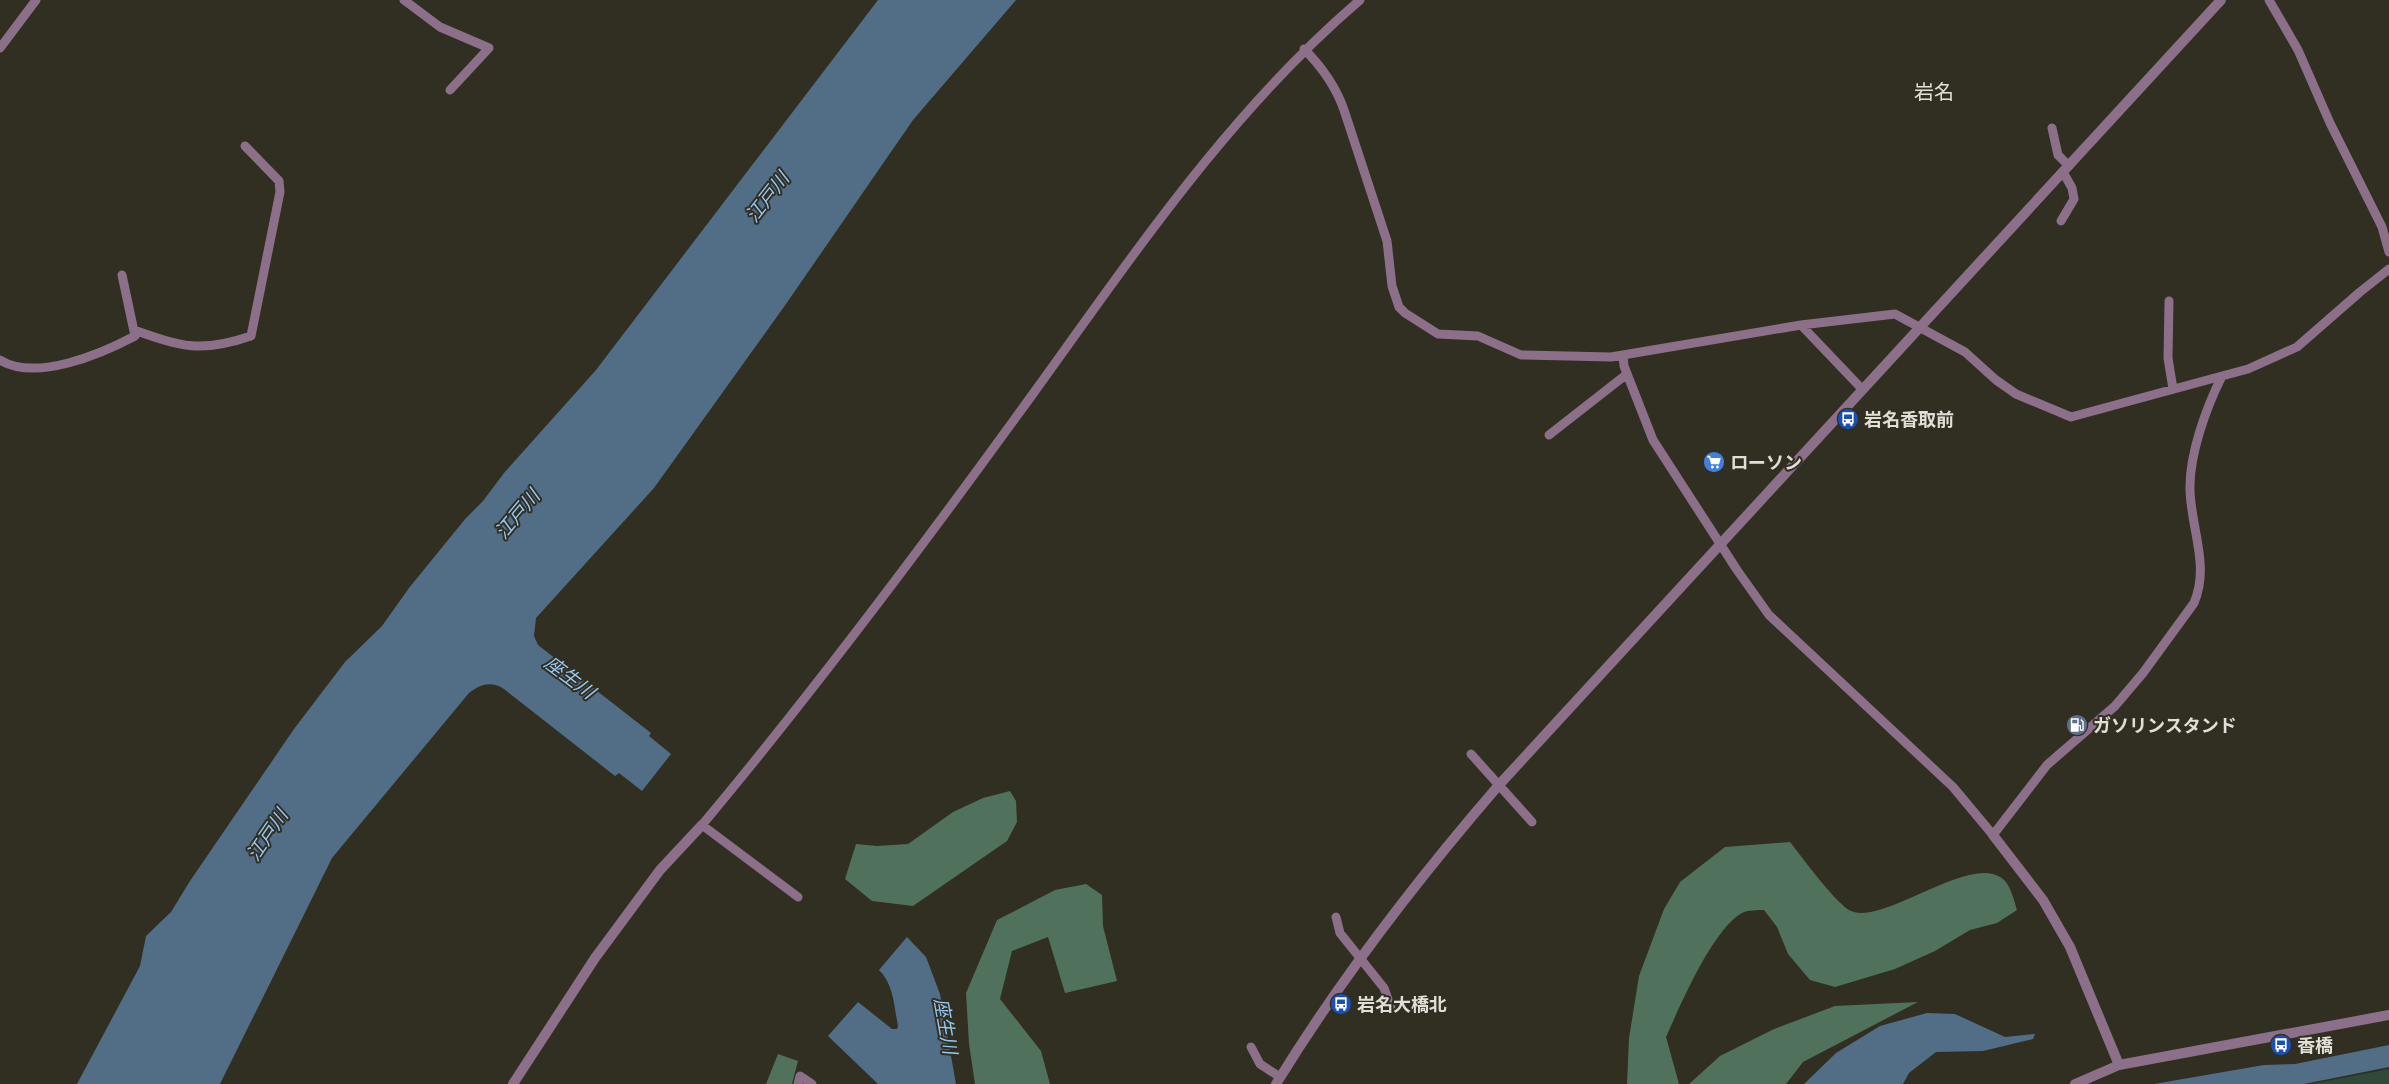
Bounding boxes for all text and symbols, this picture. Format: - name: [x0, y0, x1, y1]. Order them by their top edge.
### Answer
- district label: 岩名: [1914, 80, 1954, 103]
- water label: 江戸川: [741, 166, 794, 226]
- bus stop icon: 岩名香取前: [1836, 407, 1860, 431]
- place label: 岩名香取前: [1864, 409, 1954, 429]
- supermarket icon: ローソン: [1702, 450, 1726, 474]
- place label: ローソン: [1730, 452, 1802, 472]
- water label: 江戸川: [490, 484, 545, 543]
- water label: 座生川: [541, 651, 601, 704]
- fuel station icon: ガソリンスタンド: [2065, 713, 2089, 737]
- place label: ガソリンスタンド: [2093, 715, 2237, 735]
- water label: 江戸川: [242, 804, 293, 865]
- bus stop icon: 岩名大橋北: [1329, 992, 1353, 1016]
- place label: 岩名大橋北: [1357, 994, 1447, 1014]
- water label: 座生川: [930, 996, 962, 1058]
- bus stop icon: 香橋: [2269, 1033, 2293, 1057]
- place label: 香橋: [2297, 1035, 2333, 1055]

